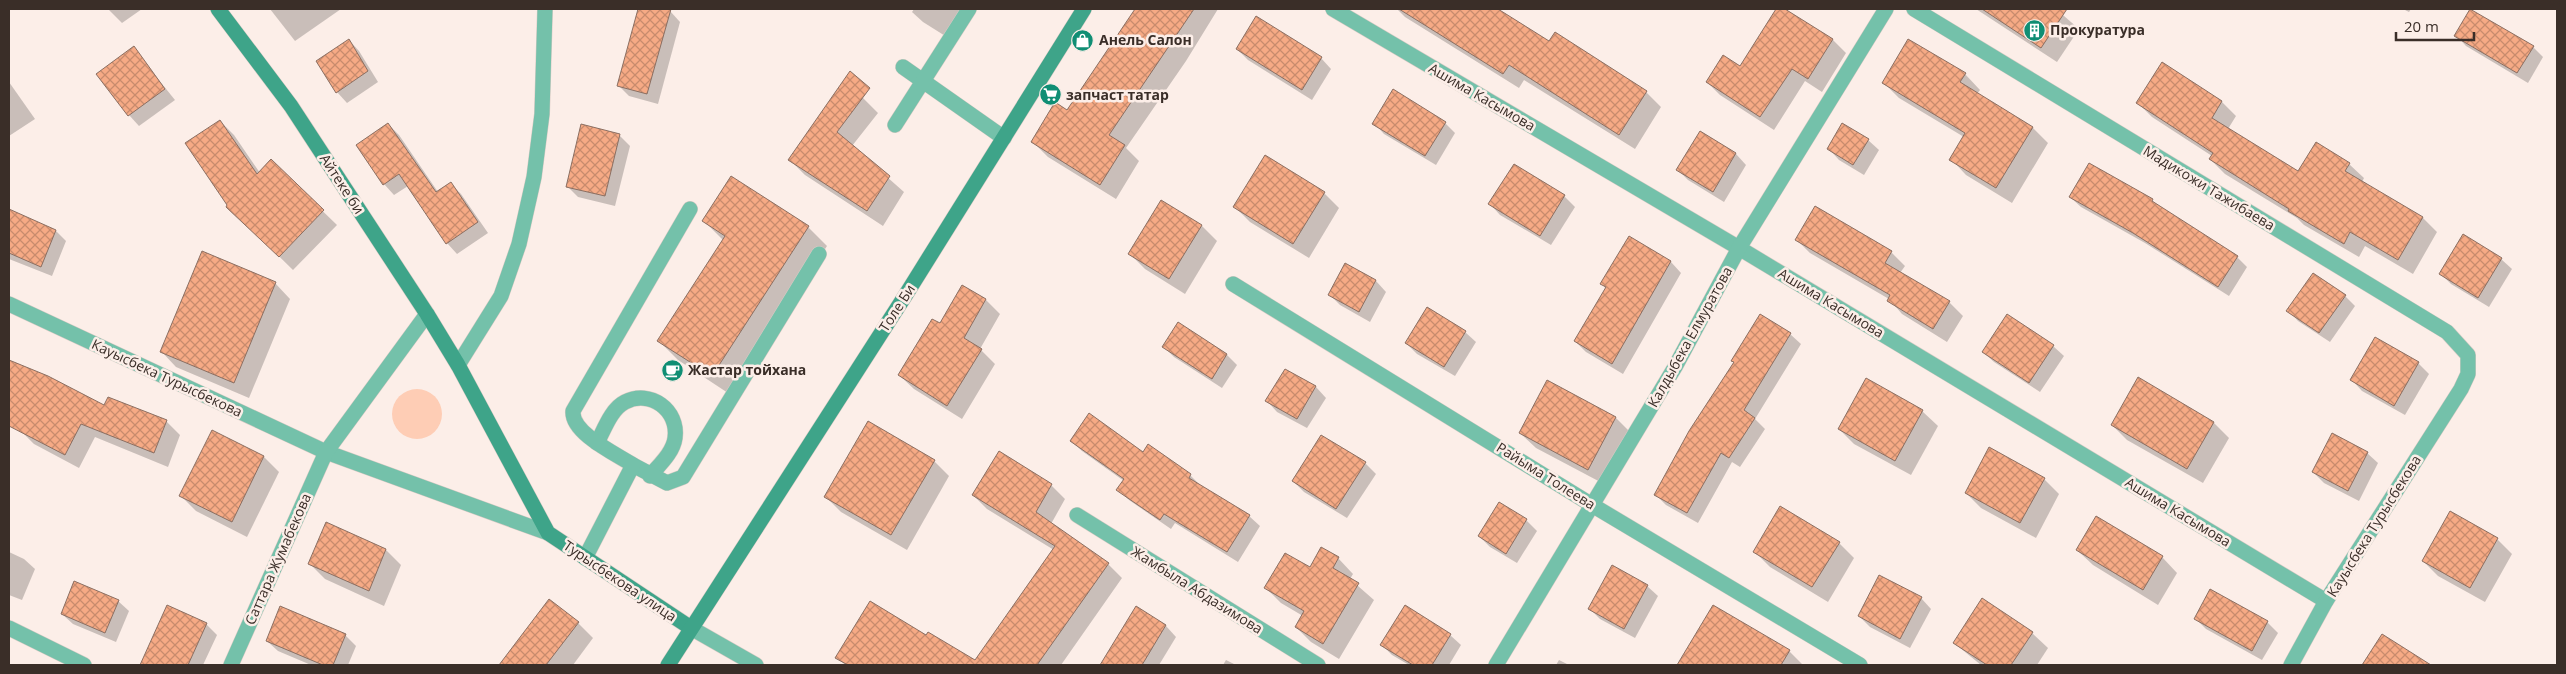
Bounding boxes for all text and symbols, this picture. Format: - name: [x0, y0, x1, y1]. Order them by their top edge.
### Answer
- scale bar: [2396, 10, 2474, 42]
- text: 20 m: [2404, 16, 2439, 36]
- building icon: Прокуратура: [2022, 18, 2046, 42]
- place label: Прокуратура: [2050, 20, 2145, 39]
- shop icon: Анель Салон: [1071, 28, 1095, 52]
- place label: Анель Салон: [1099, 30, 1192, 49]
- street label: Ашима Касымова: [1425, 58, 1539, 135]
- supermarket icon: запчаст татар: [1038, 83, 1062, 107]
- place label: запчаст татар: [1066, 85, 1169, 104]
- street label: Мадикожи Тажибаева: [2140, 141, 2279, 234]
- street label: Айтеке би: [316, 150, 369, 217]
- street label: Калдыбека Елмуратова: [1643, 263, 1736, 411]
- street label: Ашима Касымова: [1775, 263, 1888, 342]
- street label: Толе Би: [874, 280, 919, 335]
- street label: Кауысбека Турысбекова: [89, 334, 246, 421]
- cafe icon: Жастар тойхана: [660, 358, 684, 382]
- place label: Жастар тойхана: [688, 360, 806, 379]
- street label: Райыма Толеева: [1493, 438, 1599, 514]
- street label: Кауысбека Турысбекова: [2322, 451, 2425, 600]
- street label: Ашима Касымова: [2122, 472, 2235, 551]
- street label: Саттара Жумабекова: [240, 490, 315, 628]
- street label: Турысбекова улица: [560, 536, 681, 626]
- street label: Жамбыла Абдазимова: [1128, 541, 1267, 638]

